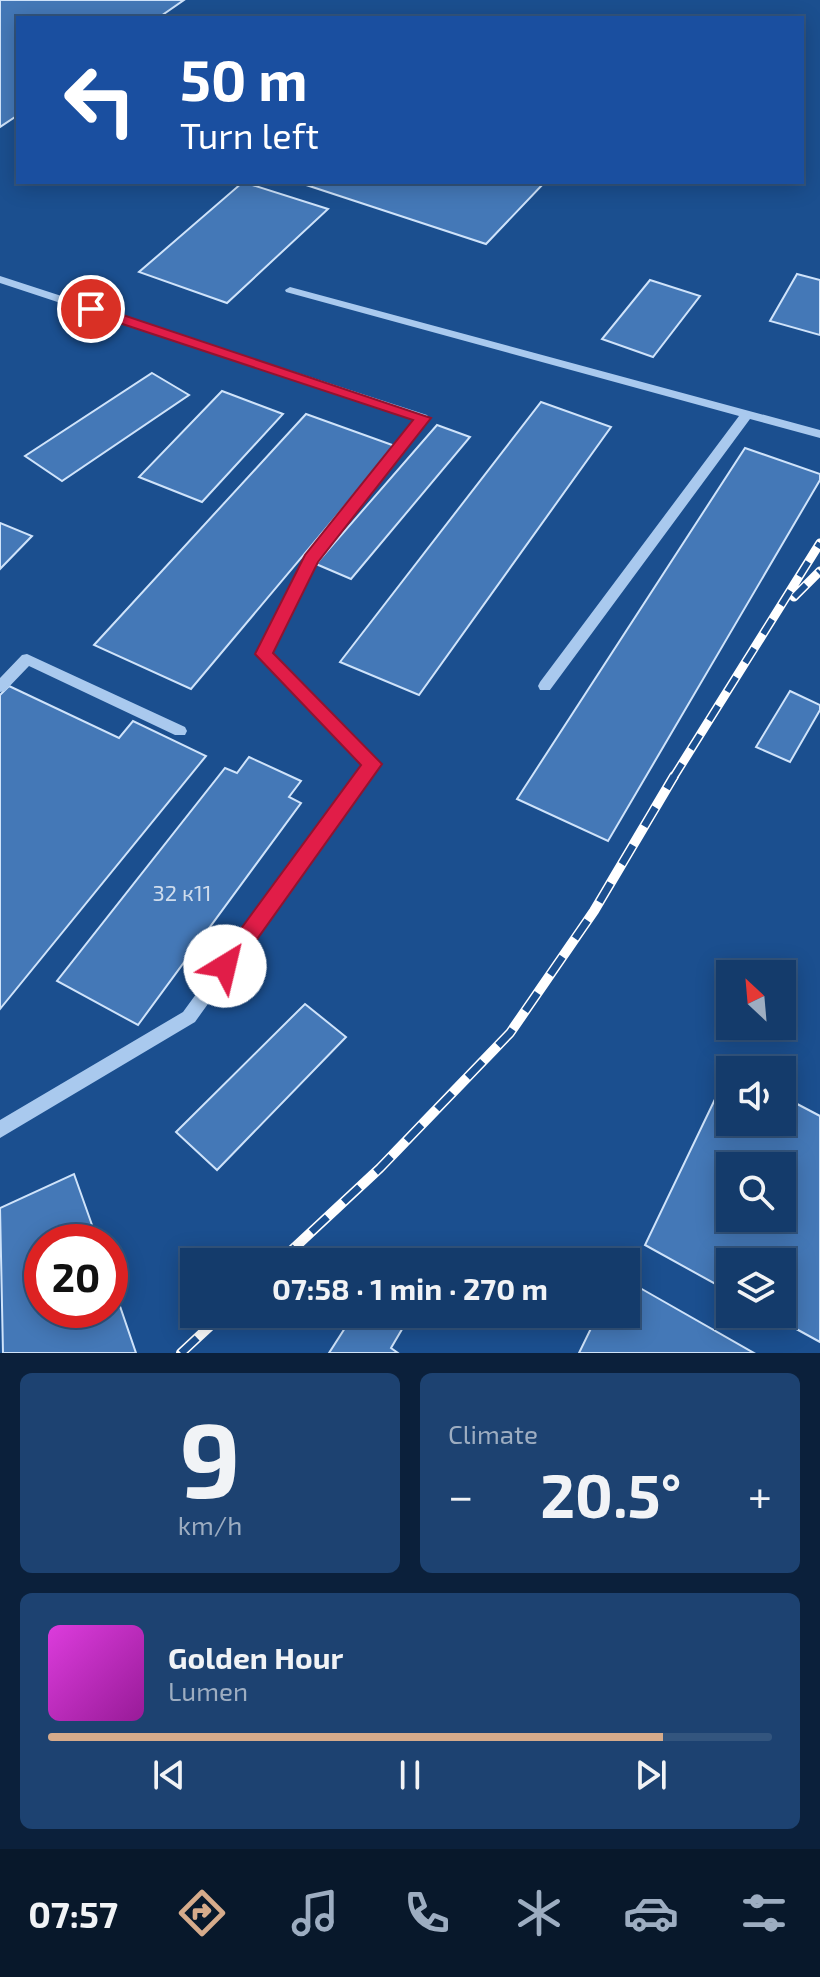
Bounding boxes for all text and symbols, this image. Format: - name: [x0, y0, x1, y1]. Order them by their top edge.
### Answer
- text: 50 m: [180, 45, 308, 112]
- icon: left: [48, 48, 152, 152]
- text: Turn left: [180, 113, 319, 156]
- pin: [57, 275, 125, 343]
- icon: arrive: [69, 287, 113, 331]
- house number: 32 к11: [153, 879, 211, 905]
- position arrow: [183, 924, 267, 1008]
- north arrow: [716, 960, 796, 1040]
- map controls: [716, 960, 796, 1328]
- button: sound: [716, 1056, 796, 1136]
- button: search: [716, 1152, 796, 1232]
- speed limit sign: 20: [24, 1224, 128, 1328]
- button: layers: [716, 1248, 796, 1328]
- text: 07:58 · 1 min · 270 m: [272, 1270, 548, 1306]
- text: 9: [179, 1394, 241, 1519]
- text: Climate: [448, 1418, 538, 1449]
- text: 20.5°: [540, 1458, 681, 1530]
- text: −: [448, 1468, 474, 1521]
- text: +: [748, 1468, 772, 1521]
- text: km/h: [178, 1509, 242, 1540]
- text: Golden Hour: [168, 1639, 343, 1675]
- text: Lumen: [168, 1675, 248, 1706]
- icon: previous: [147, 1753, 191, 1797]
- icon: pause: [388, 1753, 432, 1797]
- icon: next: [629, 1753, 673, 1797]
- icon: directions: [174, 1885, 230, 1941]
- icon: music: [287, 1885, 343, 1941]
- icon: phone: [399, 1885, 455, 1941]
- icon: climate: [511, 1885, 567, 1941]
- icon: car: [623, 1885, 679, 1941]
- icon: filters: [736, 1885, 792, 1941]
- text: 07:57: [28, 1892, 118, 1935]

